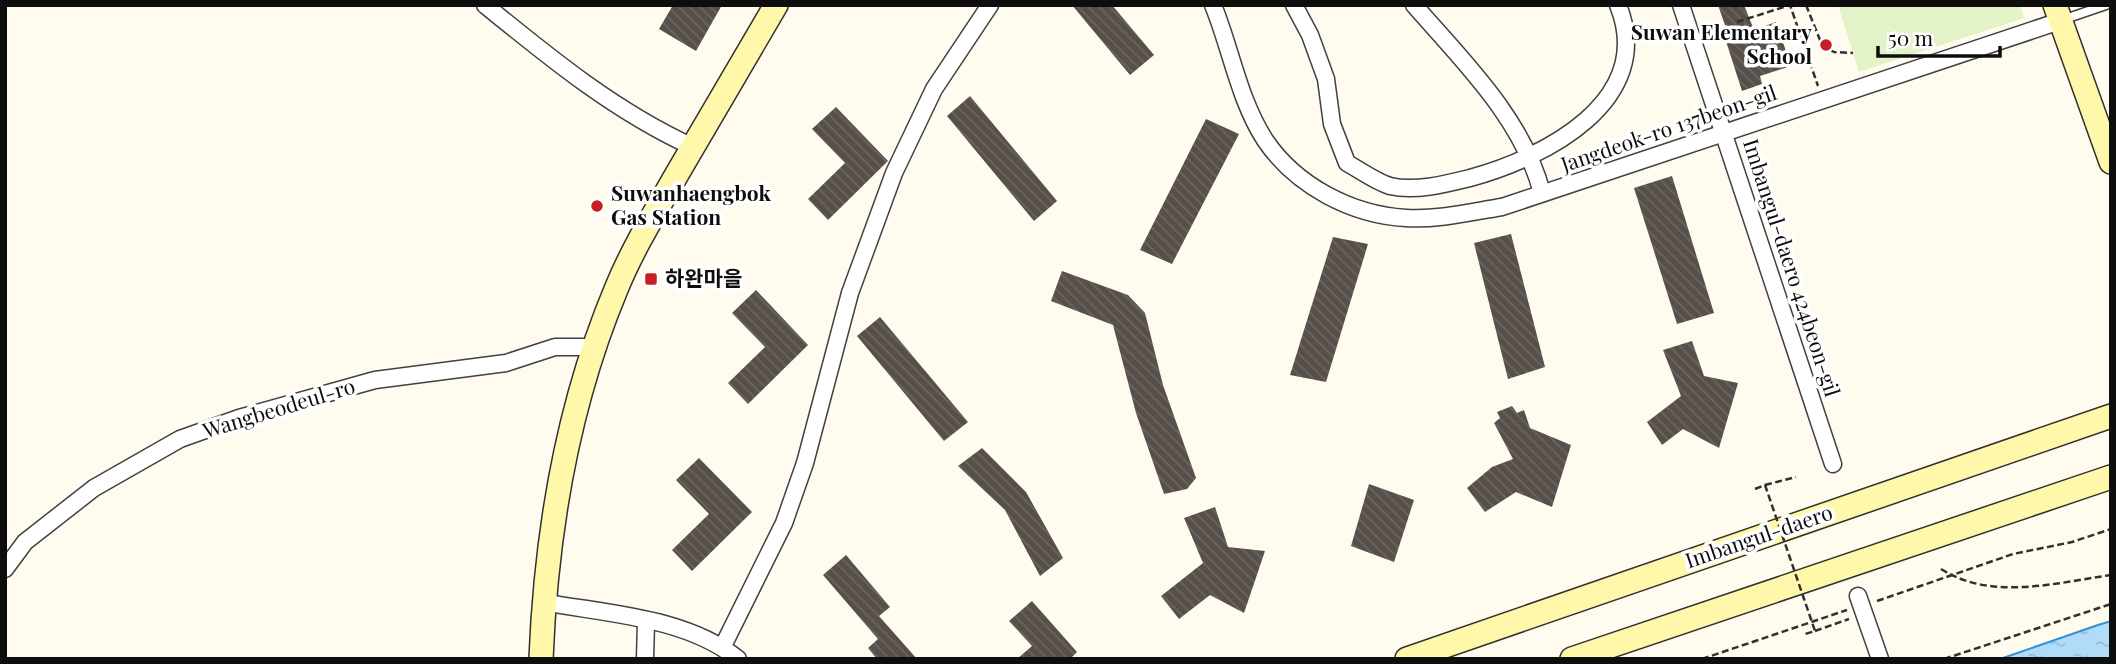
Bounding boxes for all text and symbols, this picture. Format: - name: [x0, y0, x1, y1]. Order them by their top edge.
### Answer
- scale bar: [1878, 14, 2000, 58]
- place label: Suwan Elementary School: [1631, 17, 1812, 69]
- text: 50 m: [1888, 23, 1934, 51]
- marker: Suwan Elementary School: [1818, 37, 1834, 53]
- street label: Jangdeok-ro 137beon-gil: [1556, 77, 1780, 178]
- street label: Imbangul-daero 424beon-gil: [1738, 135, 1848, 400]
- place label: Suwanhaengbok Gas Station: [611, 178, 771, 230]
- marker: Suwanhaengbok Gas Station: [589, 198, 605, 214]
- place label: 하완마을: [665, 263, 742, 291]
- marker: 하완마을: [643, 271, 659, 287]
- street label: Wangbeodeul-ro: [198, 371, 358, 444]
- street label: Imbangul-daero: [1681, 497, 1836, 573]

